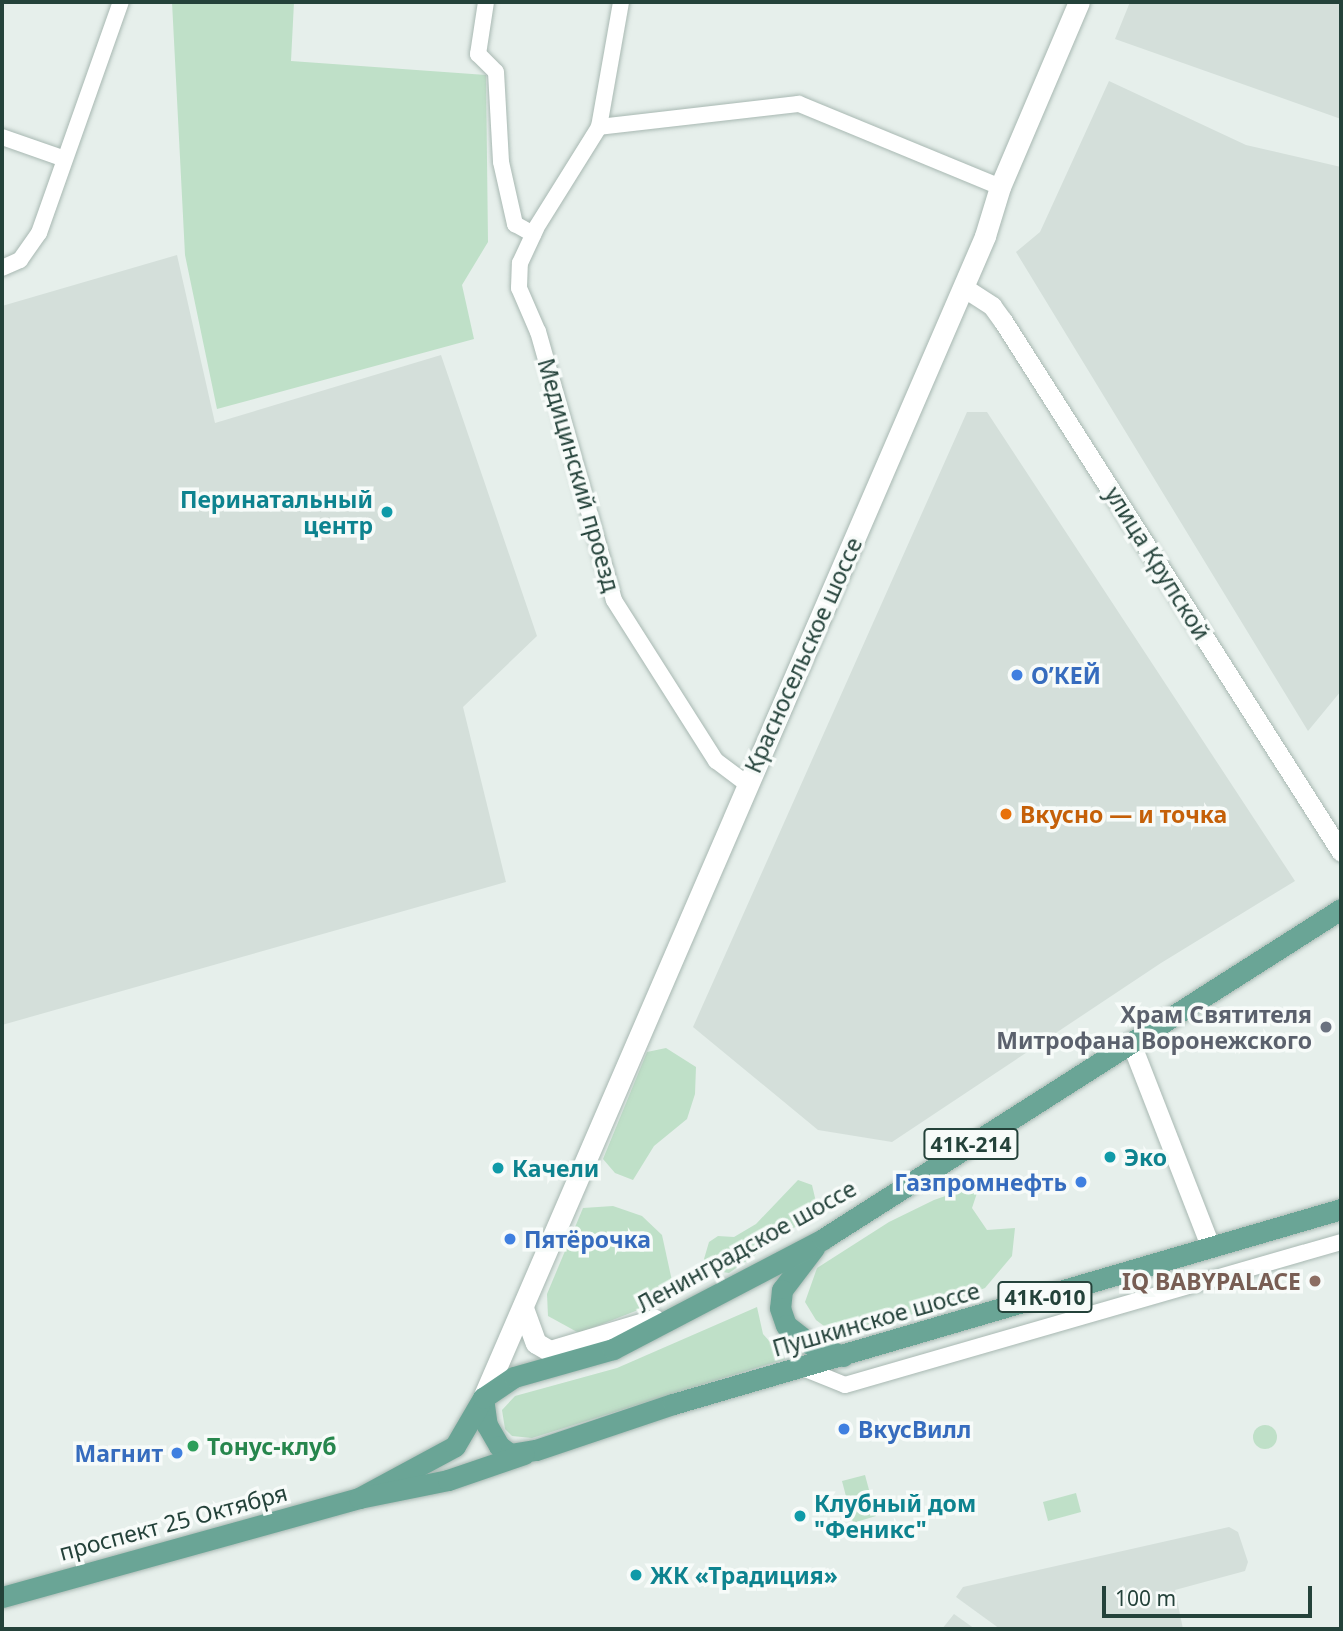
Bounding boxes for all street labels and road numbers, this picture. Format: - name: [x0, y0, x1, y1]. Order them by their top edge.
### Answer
- street label: Медицинский проезд: [532, 355, 626, 595]
- street label: улица Крупской: [1100, 481, 1216, 645]
- street label: Красносельское шоссе: [739, 533, 867, 777]
- road number: 41К-214: [922, 1126, 1020, 1162]
- street label: Ленинградское шоссе: [631, 1174, 861, 1318]
- street label: Пушкинское шоссе: [769, 1276, 983, 1362]
- road number: 41К-010: [996, 1280, 1094, 1314]
- street label: проспект 25 Октября: [56, 1478, 290, 1566]

